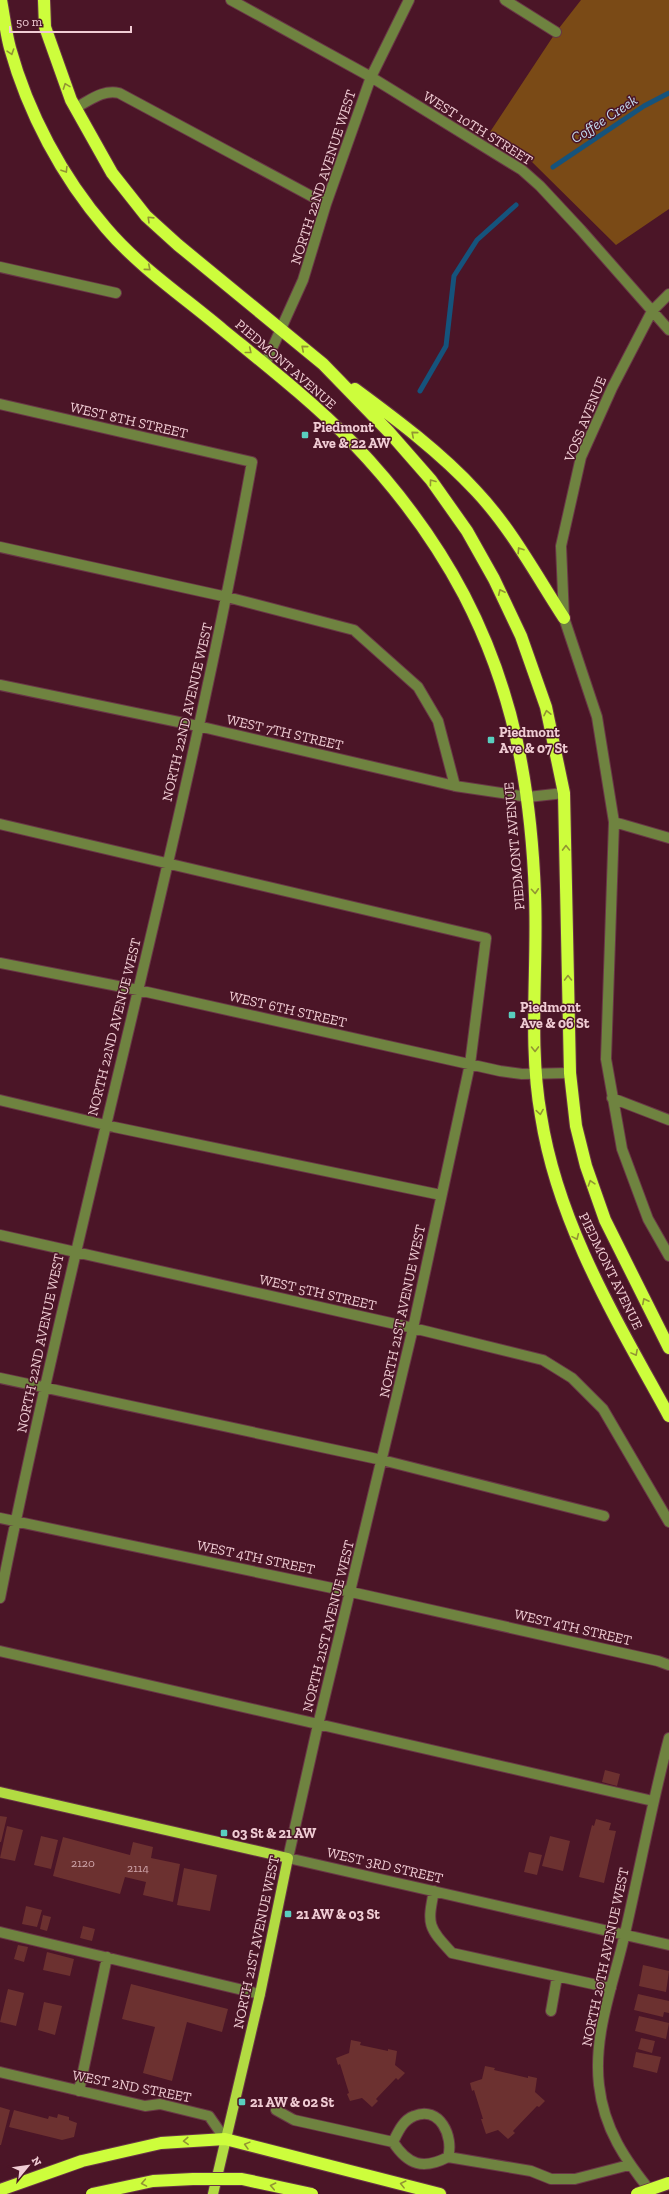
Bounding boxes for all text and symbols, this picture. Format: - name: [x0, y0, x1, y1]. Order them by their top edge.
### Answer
- scale bar: [10, 8, 131, 34]
- text: 50 m: [16, 15, 43, 29]
- one-way arrow: [7, 48, 15, 55]
- one-way arrow: [62, 83, 70, 90]
- street label: NORTH 22ND AVENUE WEST: [287, 87, 360, 267]
- street label: WEST 10TH STREET: [420, 88, 536, 169]
- water label: Coffee Creek: [567, 91, 641, 147]
- one-way arrow: [60, 166, 67, 173]
- one-way arrow: [147, 216, 155, 224]
- one-way arrow: [144, 264, 151, 271]
- street label: PIEDMONT AVENUE: [232, 316, 340, 413]
- one-way arrow: [244, 346, 251, 353]
- one-way arrow: [301, 346, 308, 353]
- street label: VOSS AVENUE: [560, 374, 610, 465]
- street label: WEST 8TH STREET: [68, 399, 190, 442]
- place label: Piedmont Ave & 22 AW: [313, 419, 391, 452]
- marker: Piedmont Ave & 22 AW: [300, 430, 310, 440]
- one-way arrow: [411, 432, 418, 439]
- one-way arrow: [430, 480, 437, 487]
- one-way arrow: [517, 547, 525, 554]
- one-way arrow: [498, 589, 506, 597]
- street label: NORTH 22ND AVENUE WEST: [159, 621, 216, 803]
- one-way arrow: [544, 710, 552, 717]
- street label: WEST 7TH STREET: [225, 711, 345, 754]
- place label: Piedmont Ave & 07 St: [499, 724, 568, 757]
- marker: Piedmont Ave & 07 St: [486, 735, 496, 745]
- street label: PIEDMONT AVENUE: [500, 781, 529, 911]
- one-way arrow: [561, 845, 570, 851]
- one-way arrow: [530, 888, 539, 894]
- street label: NORTH 22ND AVENUE WEST: [84, 936, 145, 1118]
- one-way arrow: [564, 975, 573, 981]
- street label: WEST 6TH STREET: [227, 988, 349, 1031]
- place label: Piedmont Ave & 06 St: [520, 999, 590, 1032]
- marker: Piedmont Ave & 06 St: [507, 1010, 517, 1020]
- one-way arrow: [530, 1046, 539, 1052]
- one-way arrow: [535, 1109, 544, 1115]
- one-way arrow: [588, 1179, 596, 1186]
- street label: PIEDMONT AVENUE: [575, 1210, 646, 1333]
- street label: NORTH 21ST AVENUE WEST: [376, 1223, 429, 1399]
- one-way arrow: [571, 1232, 579, 1240]
- street label: NORTH 22ND AVENUE WEST: [13, 1252, 68, 1434]
- street label: WEST 5TH STREET: [258, 1271, 379, 1314]
- one-way arrow: [642, 1298, 650, 1305]
- one-way arrow: [630, 1348, 638, 1356]
- street label: WEST 4TH STREET: [195, 1537, 317, 1578]
- street label: NORTH 21ST AVENUE WEST: [299, 1538, 358, 1714]
- street label: WEST 4TH STREET: [513, 1606, 634, 1649]
- place label: 03 St & 21 AW: [232, 1825, 317, 1842]
- marker: 03 St & 21 AW: [219, 1828, 229, 1838]
- street label: WEST 3RD STREET: [325, 1844, 445, 1887]
- street label: NORTH 21ST AVENUE WEST: [230, 1854, 283, 2030]
- house number: 2120: [71, 1856, 95, 1870]
- house number: 2114: [127, 1861, 149, 1875]
- street label: NORTH 20TH AVENUE WEST: [578, 1866, 633, 2048]
- place label: 21 AW & 03 St: [296, 1906, 380, 1923]
- marker: 21 AW & 03 St: [283, 1909, 293, 1919]
- street label: WEST 2ND STREET: [71, 2067, 193, 2106]
- place label: 21 AW & 02 St: [250, 2094, 334, 2111]
- marker: 21 AW & 02 St: [237, 2097, 247, 2107]
- one-way arrow: [183, 2137, 189, 2146]
- one-way arrow: [243, 2141, 250, 2149]
- north arrow: [8, 2146, 48, 2186]
- text: N: [29, 2155, 44, 2169]
- one-way arrow: [141, 2178, 147, 2187]
- one-way arrow: [399, 2181, 406, 2189]
- one-way arrow: [270, 2182, 277, 2190]

